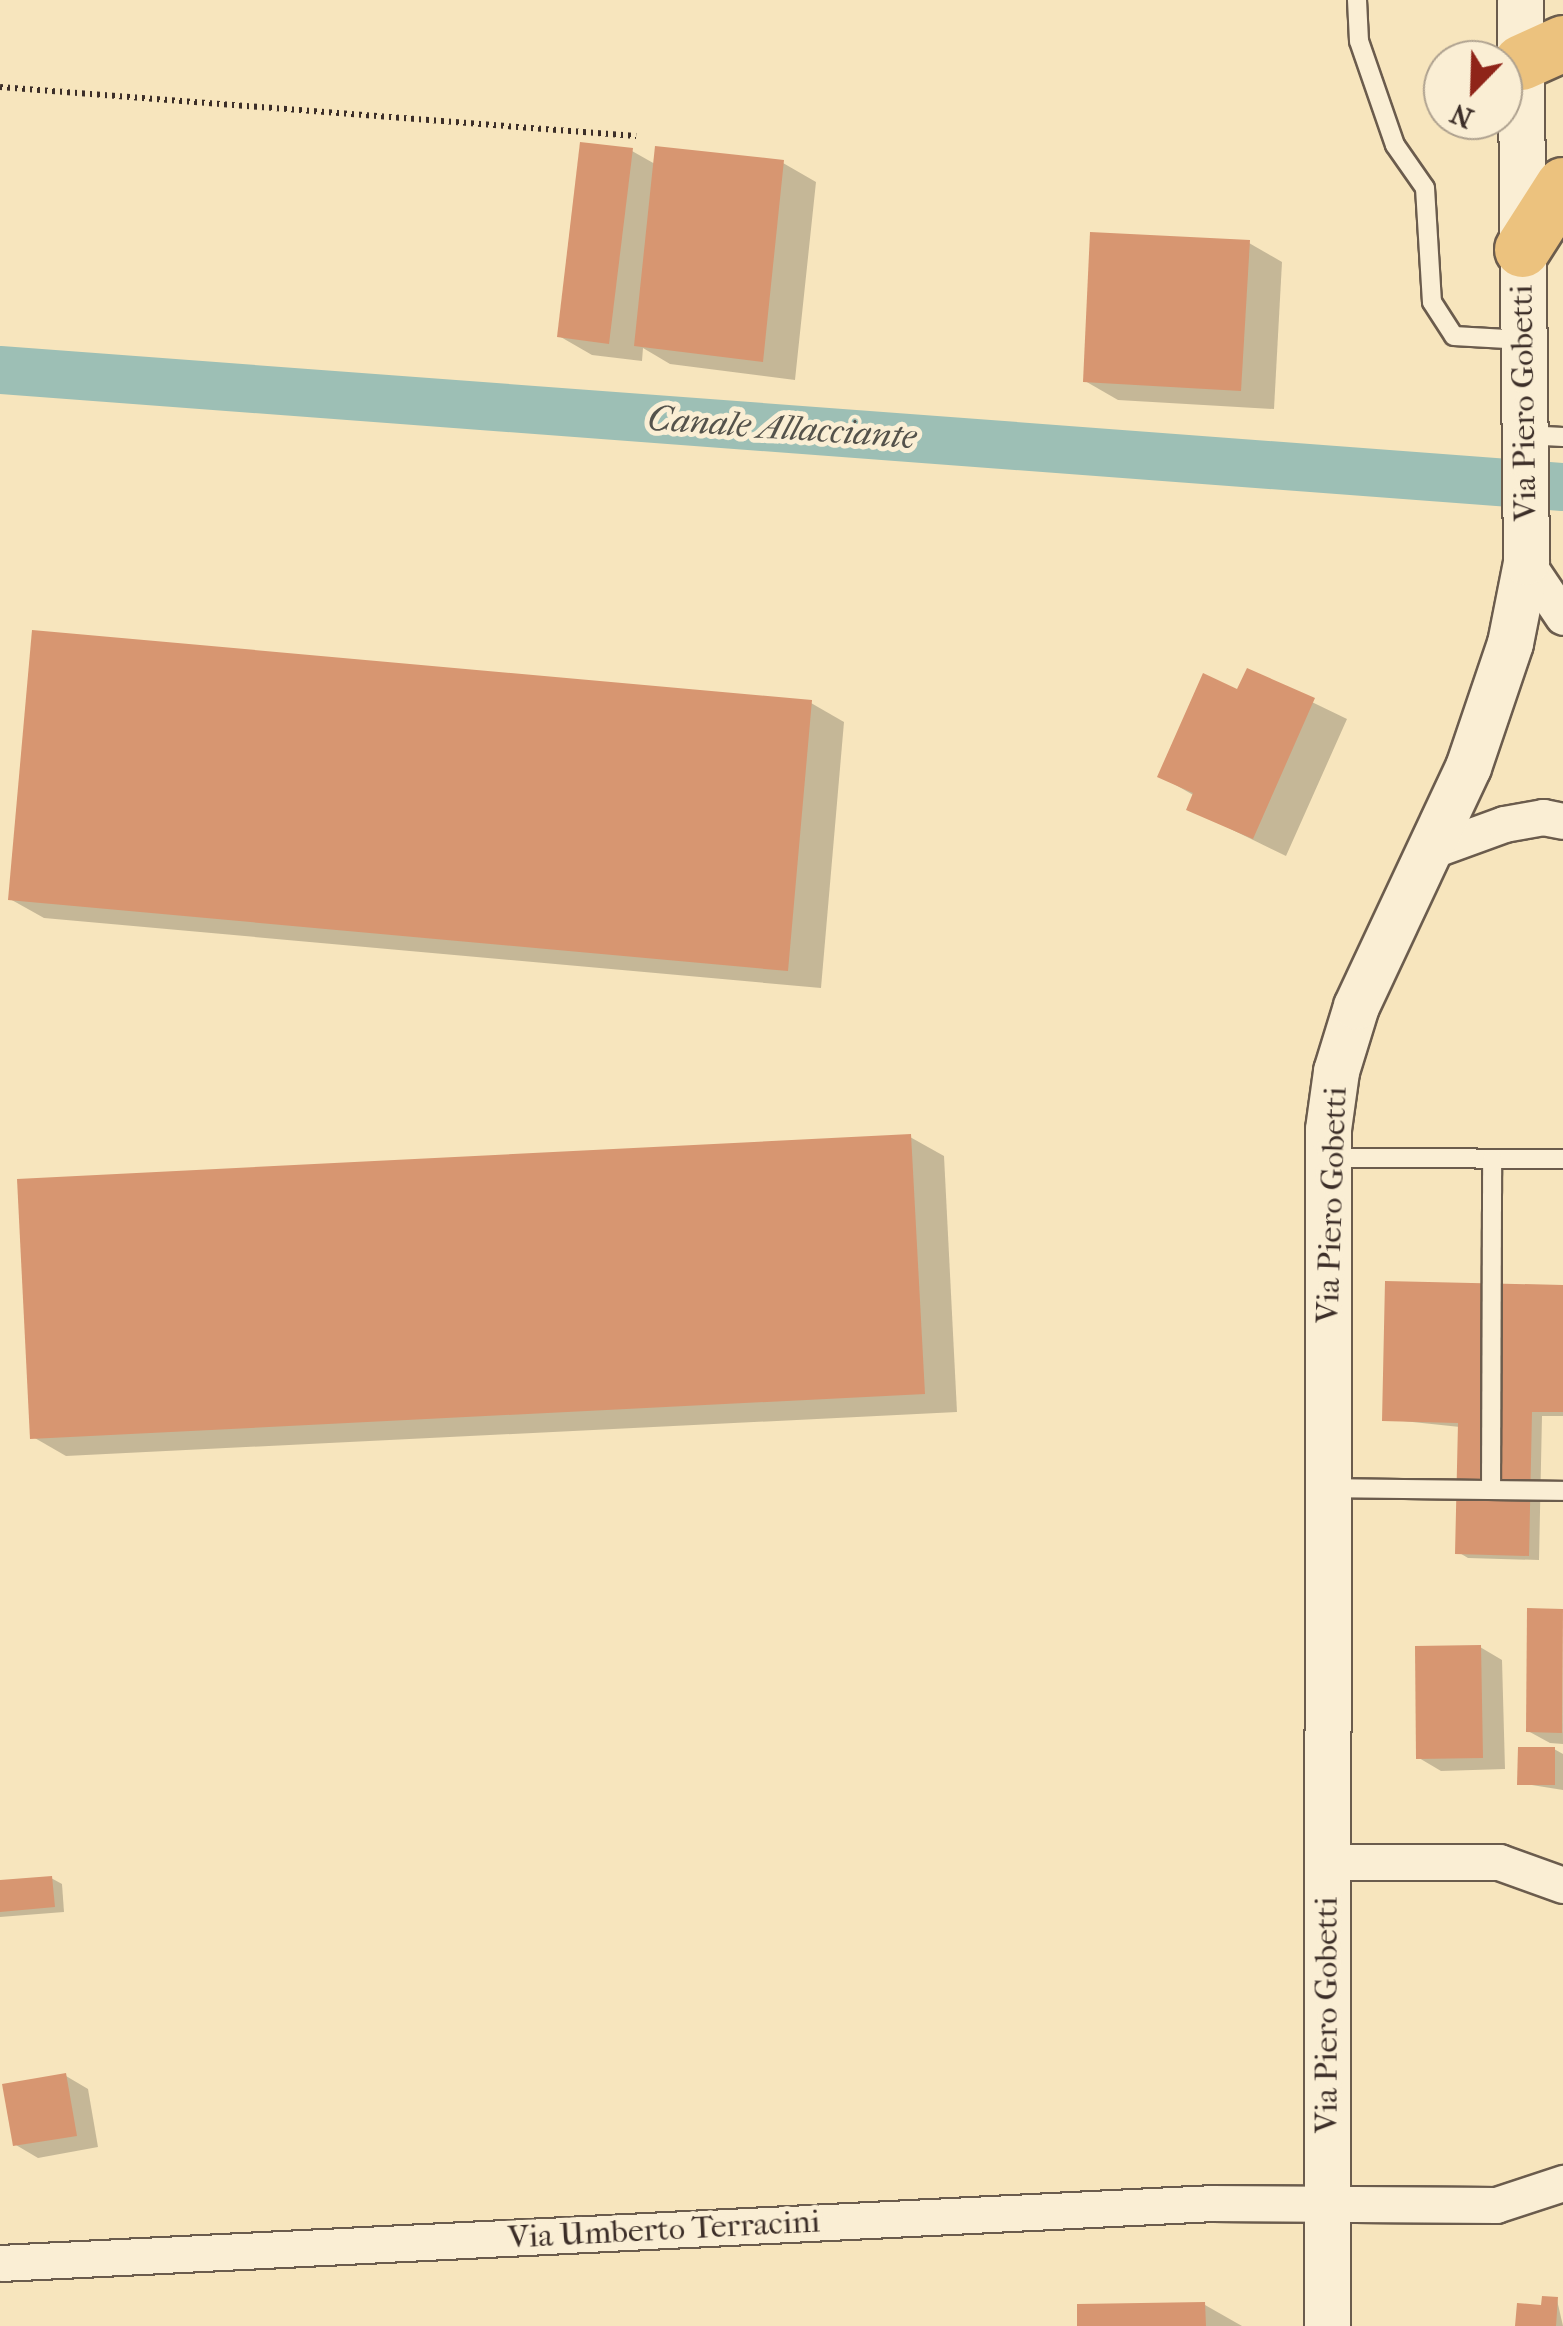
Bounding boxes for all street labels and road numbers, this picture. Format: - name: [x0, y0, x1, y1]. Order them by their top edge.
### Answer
- street label: Via Piero Gobetti: [1503, 285, 1545, 521]
- street label: Via Piero Gobetti: [1309, 1086, 1355, 1324]
- street label: Via Piero Gobetti: [1308, 1897, 1346, 2133]
- street label: Via Umberto Terracini: [507, 2203, 821, 2257]

